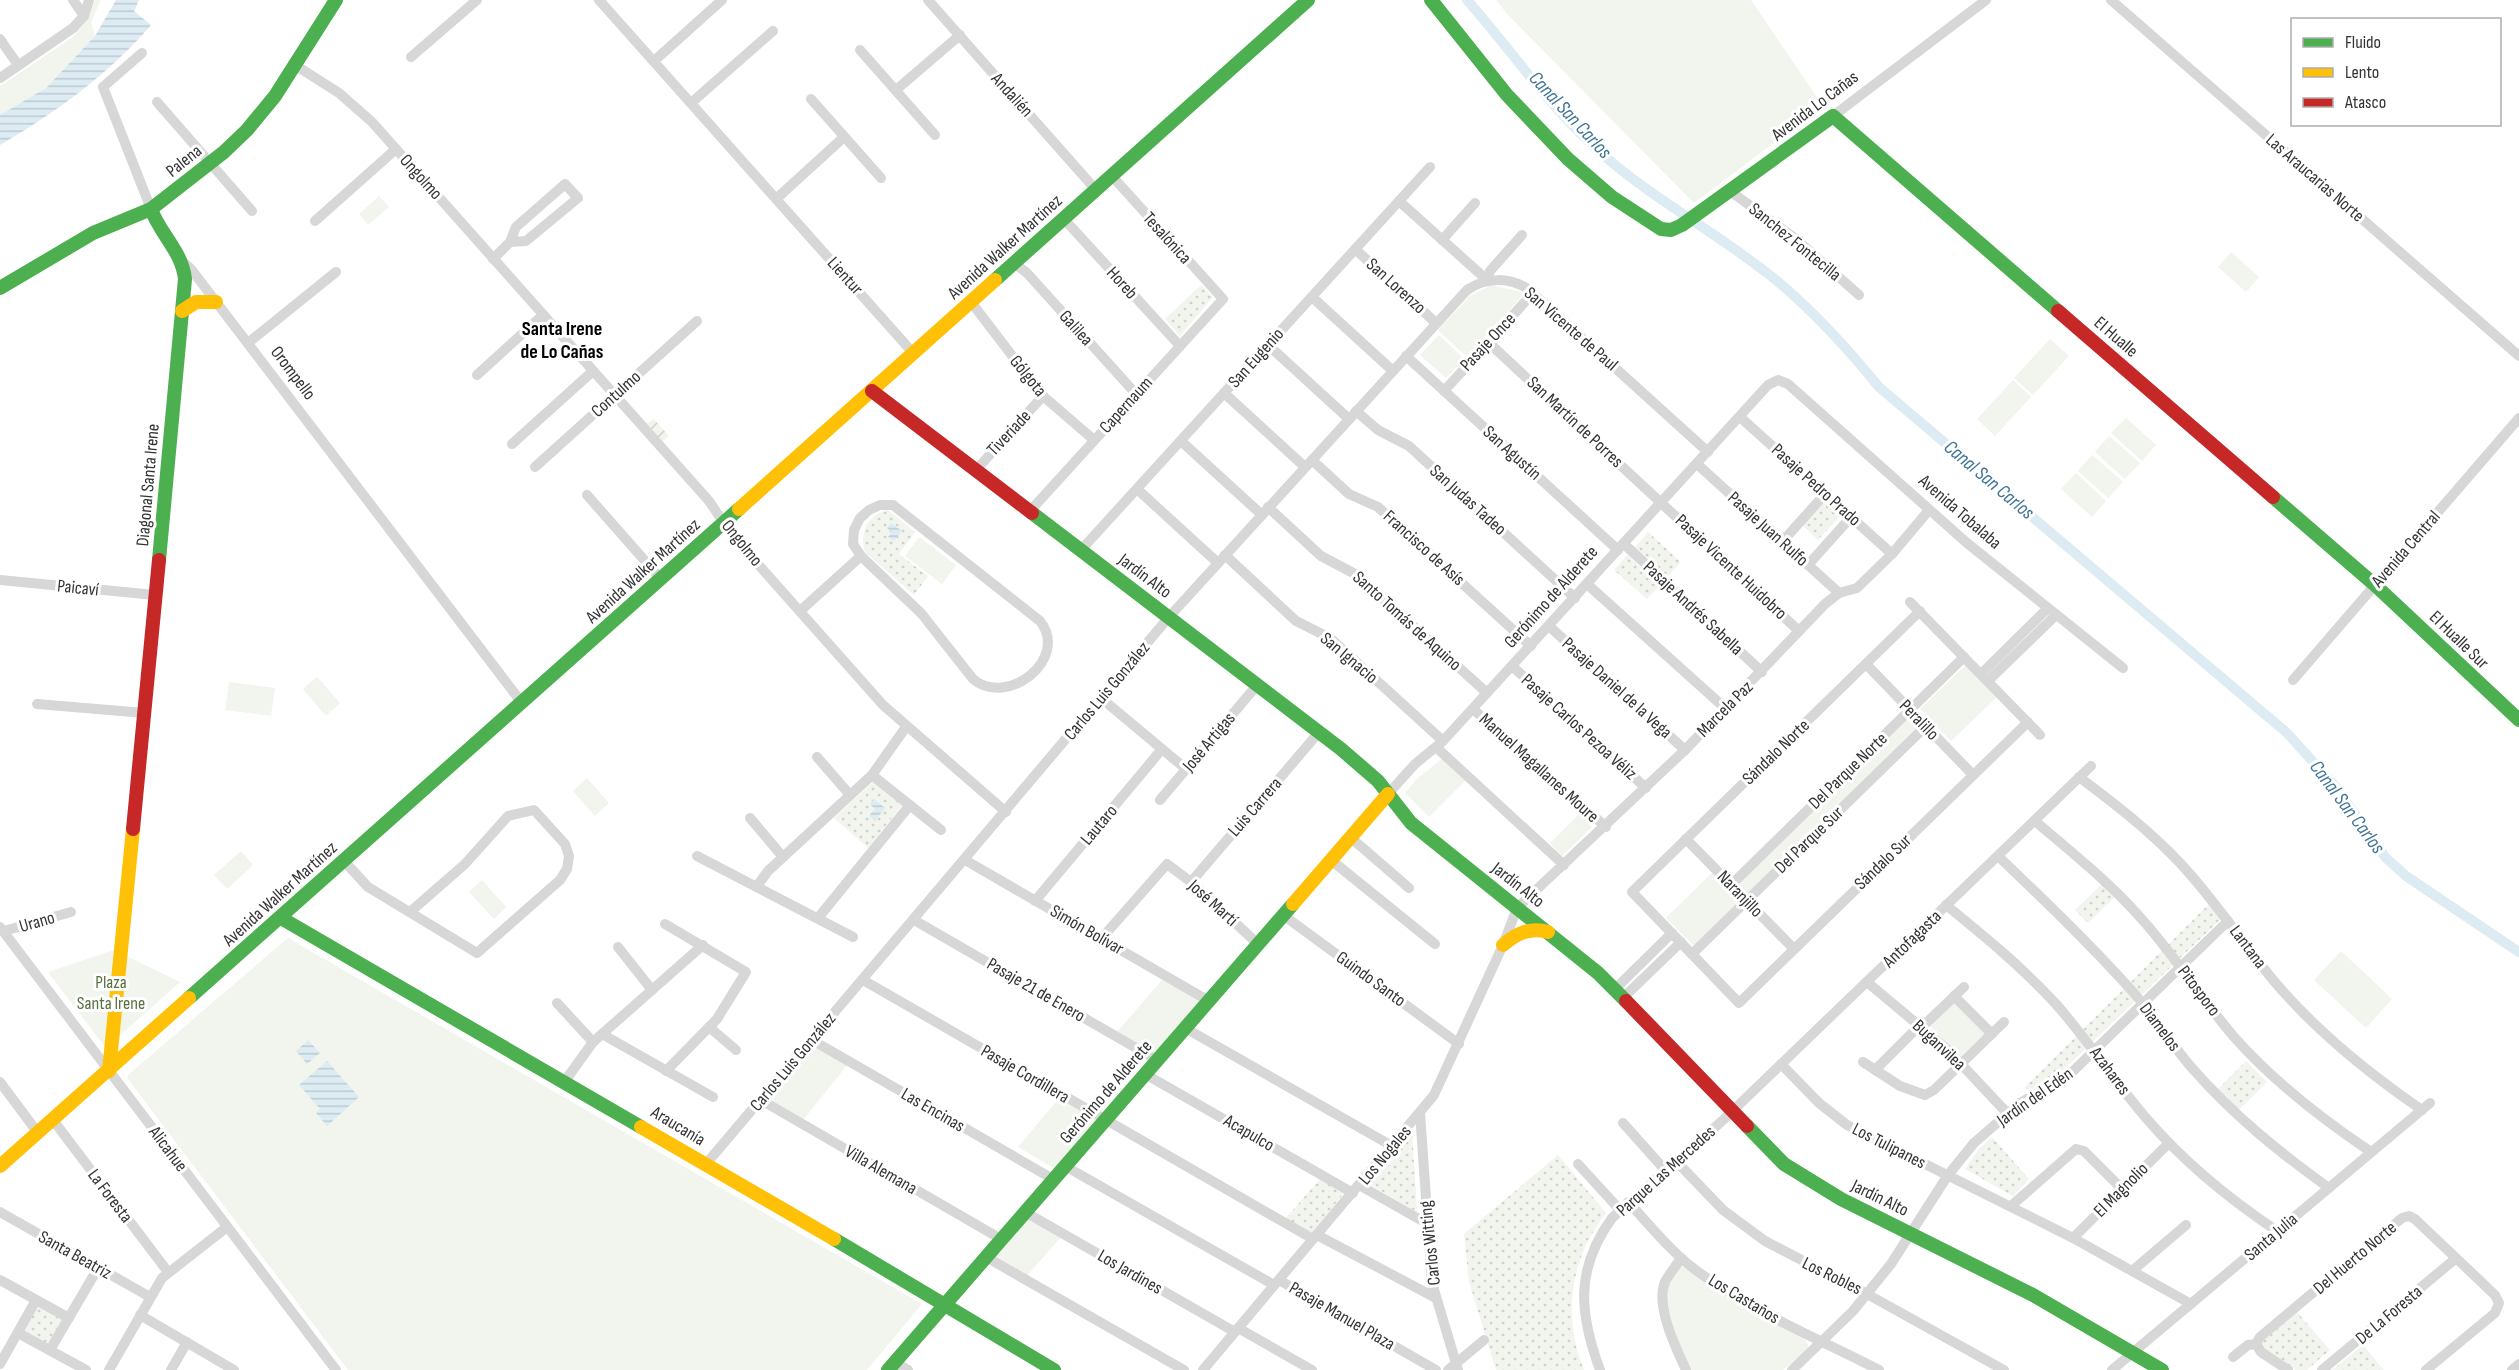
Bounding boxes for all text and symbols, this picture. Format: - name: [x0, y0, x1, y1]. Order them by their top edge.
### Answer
- legend: [2291, 18, 2501, 126]
- text: Fluido: [2345, 32, 2381, 53]
- text: Lento: [2345, 62, 2379, 83]
- water label: Canal San Carlos: [1524, 66, 1616, 164]
- street label: Avenida Lo Cañas: [1767, 67, 1863, 146]
- street label: Andalién: [986, 68, 1037, 121]
- text: Atasco: [2344, 92, 2386, 113]
- street label: Las Araucarias Norte: [2261, 130, 2369, 226]
- street label: Palena: [162, 140, 206, 182]
- street label: Ongolmo: [395, 150, 447, 204]
- street label: Avenida Walker Martínez: [943, 190, 1067, 304]
- street label: Sanchez Fontecilla: [1745, 198, 1845, 286]
- street label: Tesalónica: [1138, 208, 1196, 268]
- street label: Lientur: [823, 253, 867, 299]
- street label: San Lorenzo: [1362, 254, 1430, 318]
- street label: Horeb: [1102, 263, 1142, 303]
- street label: San Vicente de Paul: [1520, 283, 1622, 375]
- street label: Galilea: [1055, 306, 1097, 350]
- street label: Pasaje Once: [1456, 309, 1520, 375]
- street label: El Hualle: [2090, 312, 2142, 362]
- district label: Santa Irene de Lo Cañas: [521, 317, 604, 364]
- street label: San Eugenio: [1224, 324, 1288, 392]
- street label: Orompello: [266, 342, 320, 404]
- street label: Gólgota: [1005, 351, 1051, 401]
- street label: Contulmo: [587, 366, 645, 422]
- street label: Capernaum: [1095, 372, 1157, 438]
- street label: San Martín de Porres: [1522, 372, 1628, 472]
- street label: Tiveriade: [983, 406, 1035, 460]
- street label: San Agustín: [1479, 421, 1545, 485]
- street label: Diagonal Santa Irene: [132, 423, 164, 547]
- water label: Canal San Carlos: [1939, 435, 2039, 525]
- street label: Pasaje Pedro Prado: [1767, 439, 1865, 531]
- street label: San Judas Tadeo: [1426, 460, 1510, 540]
- street label: Avenida Tobalaba: [1914, 470, 2006, 554]
- street label: Pasaje Juan Rulfo: [1723, 487, 1813, 571]
- street label: Francisco de Asís: [1379, 506, 1469, 590]
- street label: Avenida Central: [2367, 507, 2445, 592]
- street label: Pasaje Vicente Huidobro: [1671, 510, 1791, 624]
- street label: Avenida Walker Martínez: [581, 514, 705, 628]
- street label: Ongolmo: [717, 516, 767, 570]
- street label: Gerónimo de Alderete: [1500, 542, 1602, 652]
- street label: Jardín Alto: [1114, 549, 1176, 603]
- street label: Pasaje Andrés Sabella: [1639, 556, 1747, 660]
- street label: Santo Tomás de Aquino: [1348, 567, 1466, 675]
- street label: Paicaví: [56, 575, 100, 601]
- street label: El Hualle Sur: [2425, 607, 2493, 673]
- street label: San Ignacio: [1316, 628, 1382, 688]
- street label: Pasaje Daniel de la Vega: [1558, 633, 1676, 743]
- street label: Carlos Luis González: [1060, 637, 1155, 745]
- street label: Pasaje Carlos Pezoa Véliz: [1517, 670, 1641, 785]
- street label: Marcela Paz: [1693, 676, 1758, 741]
- street label: Peralillo: [1895, 695, 1943, 745]
- street label: José Artigas: [1178, 708, 1240, 776]
- street label: Manuel Magallanes Moure: [1475, 709, 1603, 827]
- street label: Sándalo Norte: [1738, 715, 1814, 789]
- street label: Del Parque Norte: [1804, 728, 1892, 814]
- water label: Canal San Carlos: [2304, 756, 2390, 858]
- street label: Luis Carrera: [1224, 773, 1286, 841]
- street label: Lautaro: [1076, 801, 1122, 849]
- street label: Del Parque Sur: [1770, 802, 1848, 878]
- street label: Sándalo Sur: [1850, 830, 1916, 894]
- street label: Avenida Walker Martínez: [218, 837, 342, 951]
- street label: Jardín Alto: [1487, 857, 1549, 912]
- street label: Naranjillo: [1713, 866, 1767, 922]
- street label: José Martí: [1183, 875, 1243, 931]
- street label: Simón Bolívar: [1046, 901, 1128, 959]
- street label: Antofagasta: [1878, 906, 1946, 973]
- street label: Urano: [17, 907, 57, 937]
- street label: Lantana: [2225, 921, 2271, 973]
- street label: Guindo Santo: [1332, 947, 1410, 1011]
- street label: Pasaje 21 de Enero: [983, 953, 1089, 1027]
- street label: Pitosporo: [2173, 962, 2225, 1020]
- park label: Plaza Santa Irene: [77, 972, 145, 1014]
- street label: Diamelos: [2135, 999, 2185, 1055]
- street label: Carlos Luis González: [746, 1008, 841, 1116]
- street label: Buganvilea: [1908, 1015, 1970, 1075]
- street label: Gerónimo de Alderete: [1055, 1036, 1157, 1148]
- street label: Pasaje Cordillera: [977, 1040, 1073, 1108]
- street label: Azahares: [2085, 1042, 2135, 1099]
- street label: Jardín del Edén: [1992, 1063, 2077, 1131]
- street label: Las Encinas: [898, 1083, 968, 1137]
- street label: Araucanía: [646, 1101, 709, 1150]
- street label: Acapulco: [1219, 1110, 1278, 1156]
- street label: Los Tulipanes: [1849, 1119, 1929, 1173]
- street label: Alicahue: [144, 1121, 192, 1176]
- street label: Los Nogales: [1354, 1121, 1416, 1189]
- street label: Parque Las Mercedes: [1612, 1121, 1720, 1221]
- street label: Villa Alemana: [841, 1141, 921, 1199]
- street label: El Magnolio: [2089, 1158, 2153, 1222]
- street label: La Foresta: [83, 1165, 137, 1227]
- street label: Jardín Alto: [1847, 1175, 1912, 1221]
- street label: Carlos Witting: [1415, 1200, 1445, 1286]
- street label: Santa Julia: [2240, 1209, 2302, 1265]
- street label: Del Huerto Norte: [2309, 1217, 2401, 1299]
- street label: Santa Beatriz: [35, 1226, 116, 1284]
- street label: Los Jardines: [1094, 1245, 1166, 1299]
- street label: Los Robles: [1799, 1253, 1865, 1299]
- street label: Los Castaños: [1705, 1270, 1783, 1328]
- street label: Pasaje Manuel Plaza: [1285, 1277, 1399, 1355]
- street label: De La Foresta: [2351, 1281, 2427, 1349]

